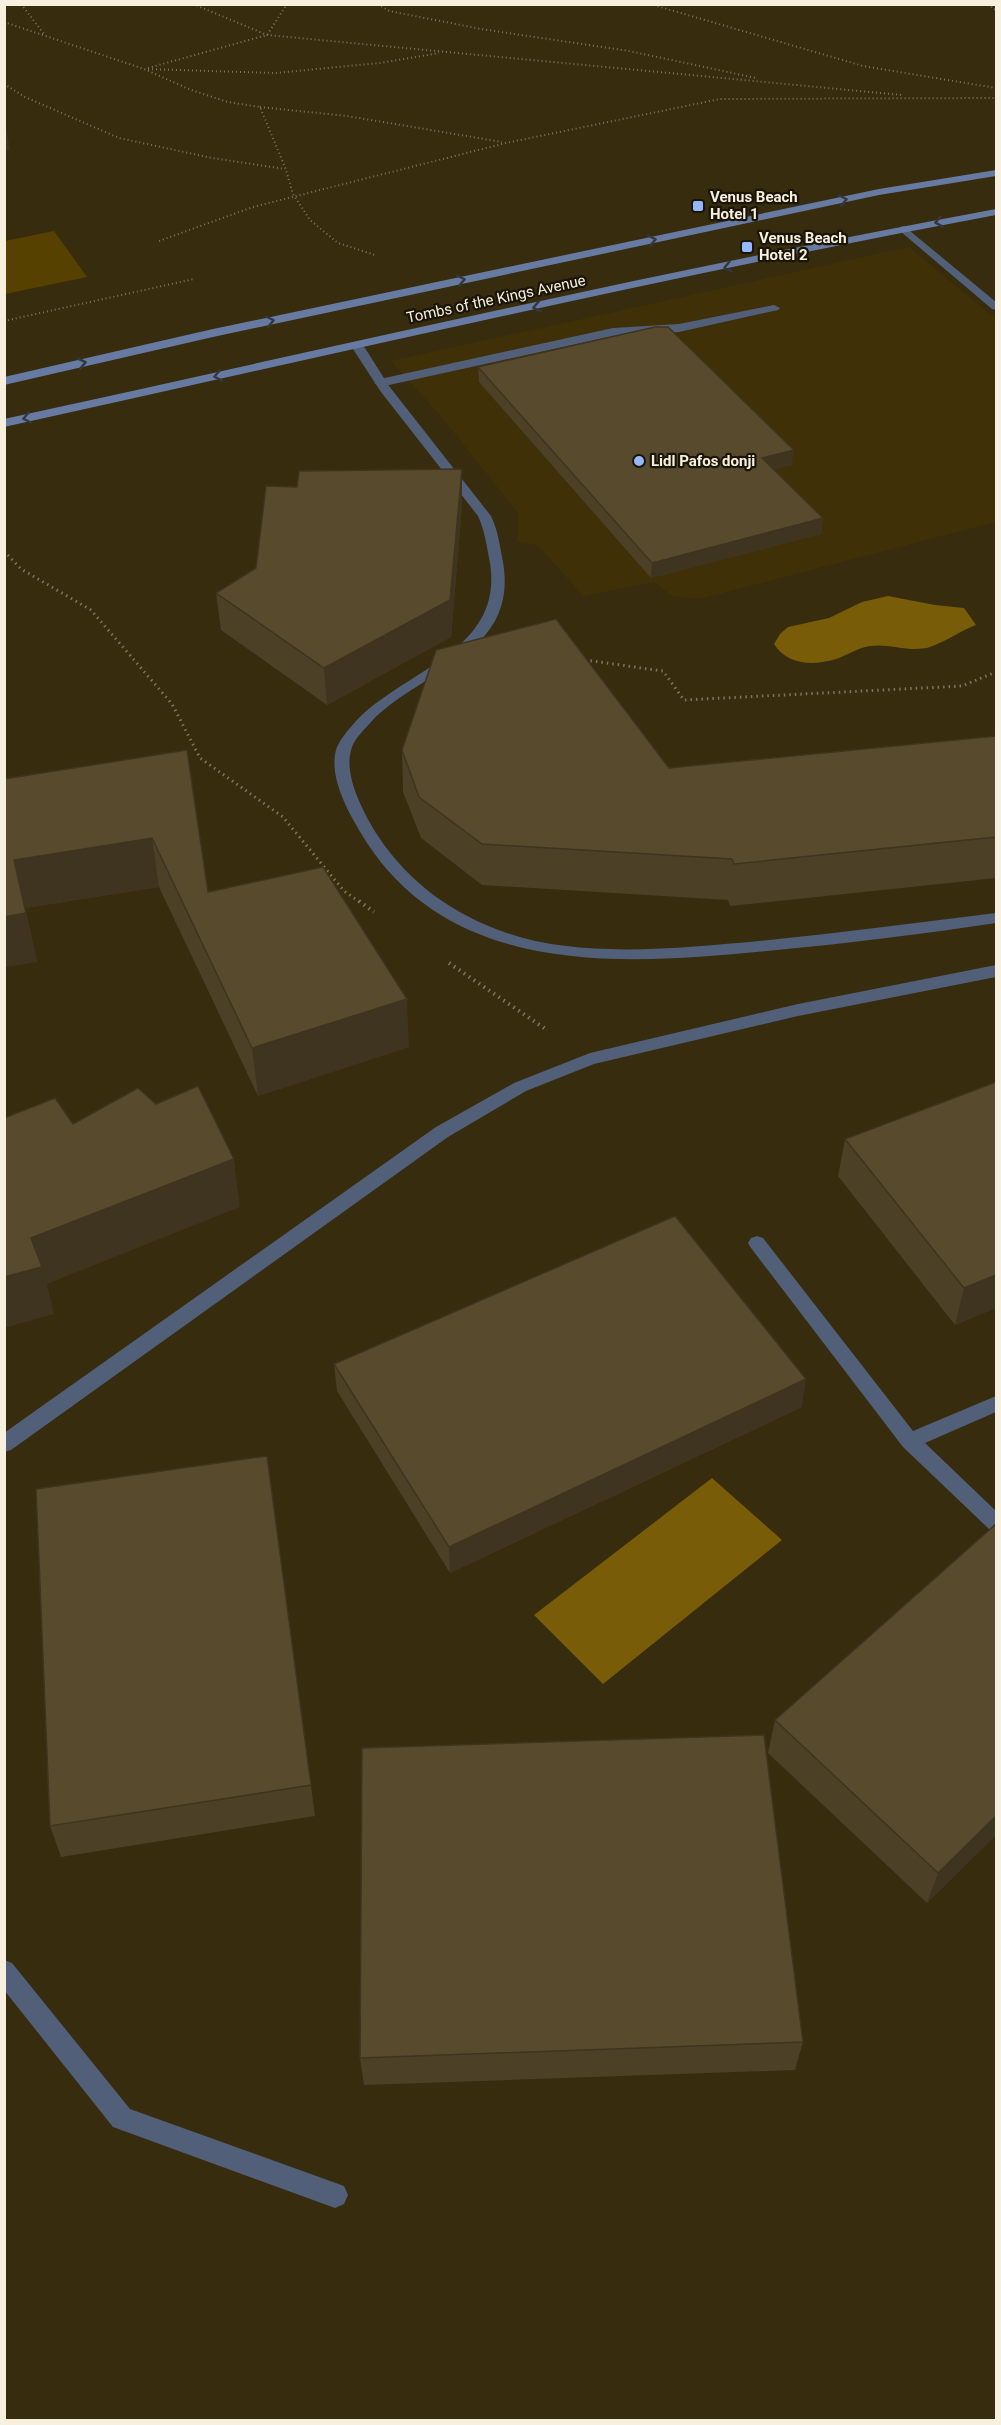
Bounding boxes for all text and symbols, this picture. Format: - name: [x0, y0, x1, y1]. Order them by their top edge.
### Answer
- place label: Venus Beach Hotel 1: [710, 188, 798, 223]
- one-way arrow: [837, 194, 847, 207]
- marker: Venus Beach Hotel 1: [691, 199, 705, 213]
- one-way arrow: [934, 216, 944, 228]
- place label: Venus Beach Hotel 2: [759, 229, 847, 264]
- one-way arrow: [647, 234, 657, 247]
- marker: Venus Beach Hotel 2: [740, 240, 754, 254]
- one-way arrow: [723, 259, 733, 272]
- street label: Tombs of the Kings Avenue: [405, 271, 587, 327]
- one-way arrow: [456, 274, 466, 287]
- one-way arrow: [532, 300, 542, 313]
- one-way arrow: [265, 315, 275, 328]
- one-way arrow: [77, 357, 87, 370]
- one-way arrow: [213, 369, 223, 382]
- one-way arrow: [23, 411, 33, 424]
- place label: Lidl Pafos donji: [651, 452, 755, 470]
- marker: Lidl Pafos donji: [632, 454, 646, 468]

